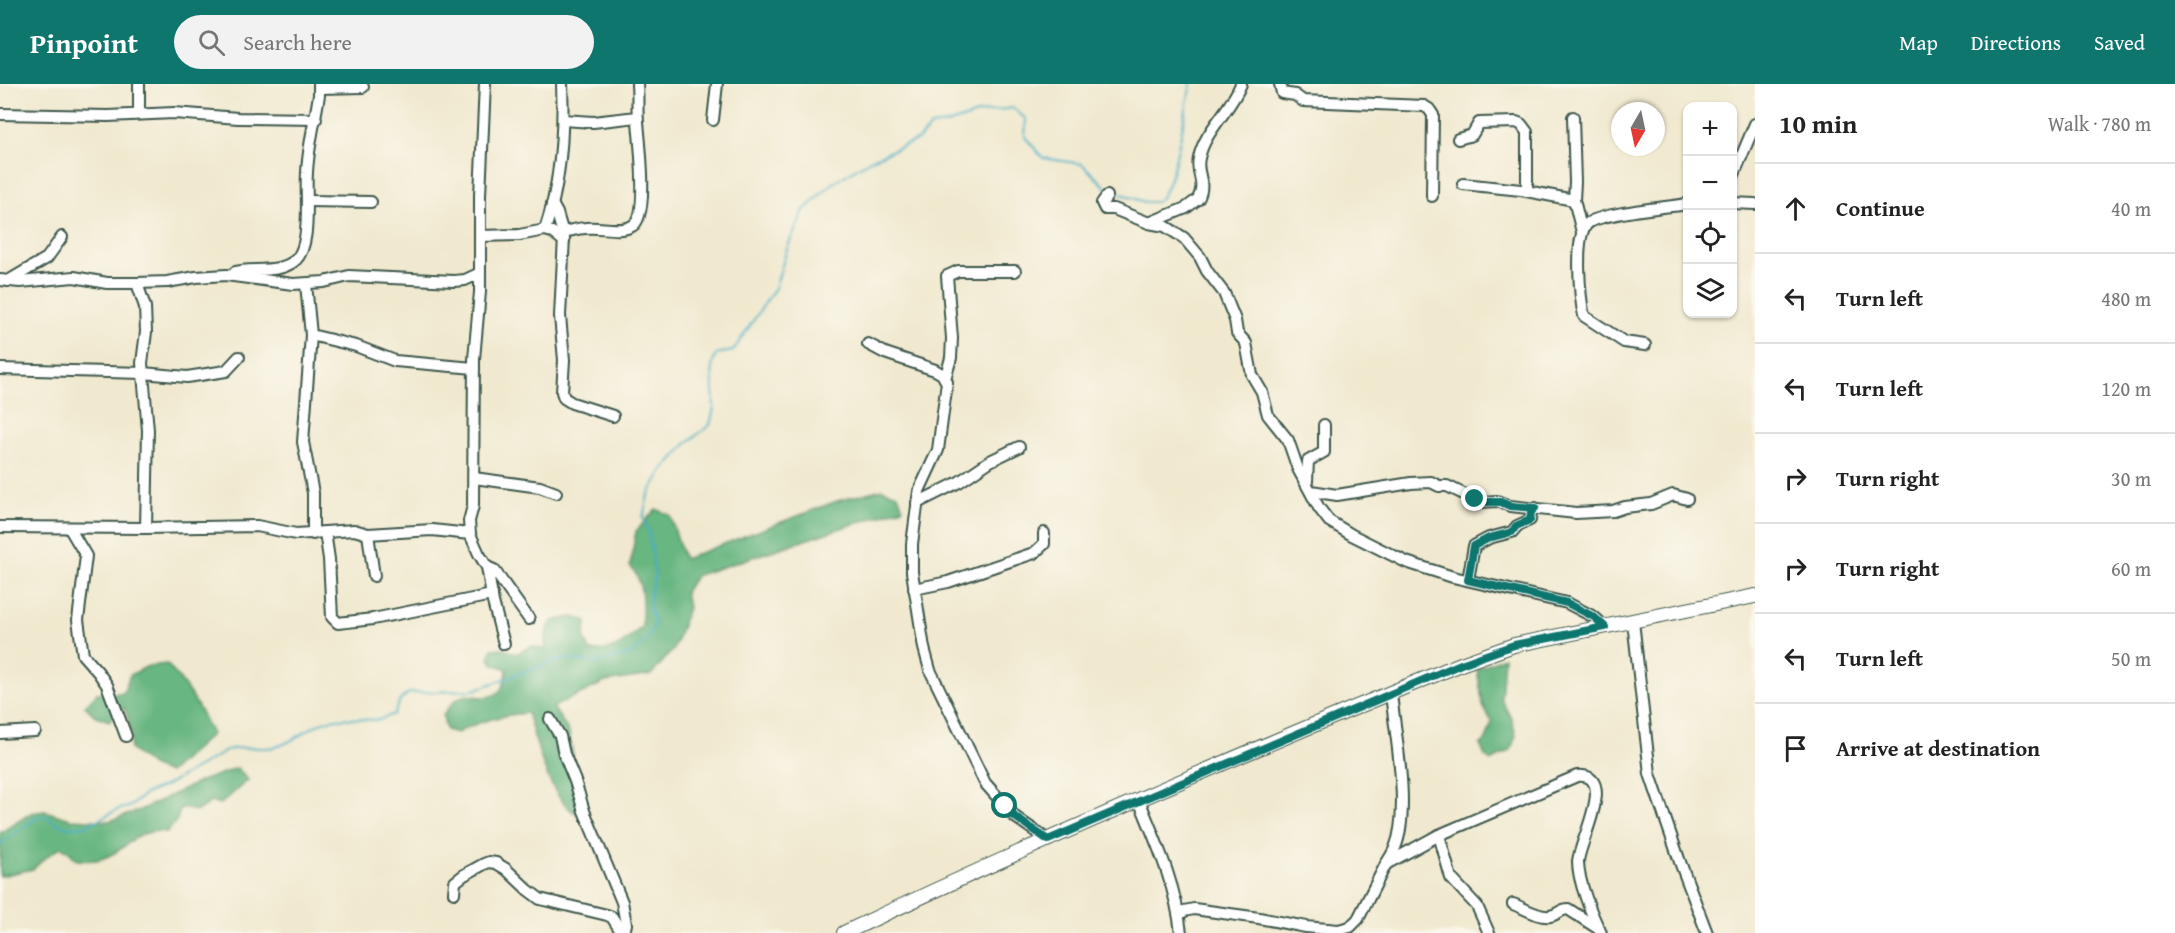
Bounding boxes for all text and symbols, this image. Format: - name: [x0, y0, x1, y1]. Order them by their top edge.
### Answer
- search box: [174, 15, 594, 69]
- text: Pinpoint: [30, 22, 138, 63]
- icon: search: [195, 26, 228, 59]
- text: Search here: [243, 26, 352, 58]
- text: Map: [1899, 27, 1938, 58]
- text: Directions: [1971, 27, 2061, 58]
- text: Saved: [2094, 27, 2145, 58]
- north arrow: [1611, 102, 1665, 156]
- map controls: [1683, 102, 1737, 318]
- button: +: [1683, 102, 1737, 156]
- text: 10 min: [1779, 104, 1857, 143]
- text: Walk · 780 m: [2048, 109, 2151, 138]
- button: −: [1683, 156, 1737, 210]
- icon: ahead: [1779, 192, 1812, 225]
- text: Continue: [1836, 192, 1925, 224]
- text: 40 m: [2111, 194, 2151, 223]
- button: locate: [1683, 210, 1737, 264]
- button: layers: [1683, 264, 1737, 318]
- icon: left: [1779, 282, 1812, 315]
- text: Turn left: [1836, 282, 1923, 314]
- text: 480 m: [2101, 284, 2151, 313]
- icon: left: [1779, 372, 1812, 405]
- text: Turn left: [1836, 372, 1923, 404]
- text: 120 m: [2101, 374, 2151, 403]
- icon: right: [1779, 462, 1812, 495]
- text: Turn right: [1836, 462, 1939, 494]
- text: 30 m: [2111, 464, 2151, 493]
- route end: [1461, 485, 1487, 511]
- icon: right: [1779, 552, 1812, 585]
- text: Turn right: [1836, 552, 1939, 584]
- text: 60 m: [2111, 554, 2151, 583]
- icon: left: [1779, 642, 1812, 675]
- text: Turn left: [1836, 642, 1923, 674]
- text: 50 m: [2111, 644, 2151, 673]
- icon: arrive: [1779, 732, 1812, 765]
- text: Arrive at destination: [1836, 732, 2040, 764]
- route start: [991, 792, 1017, 818]

